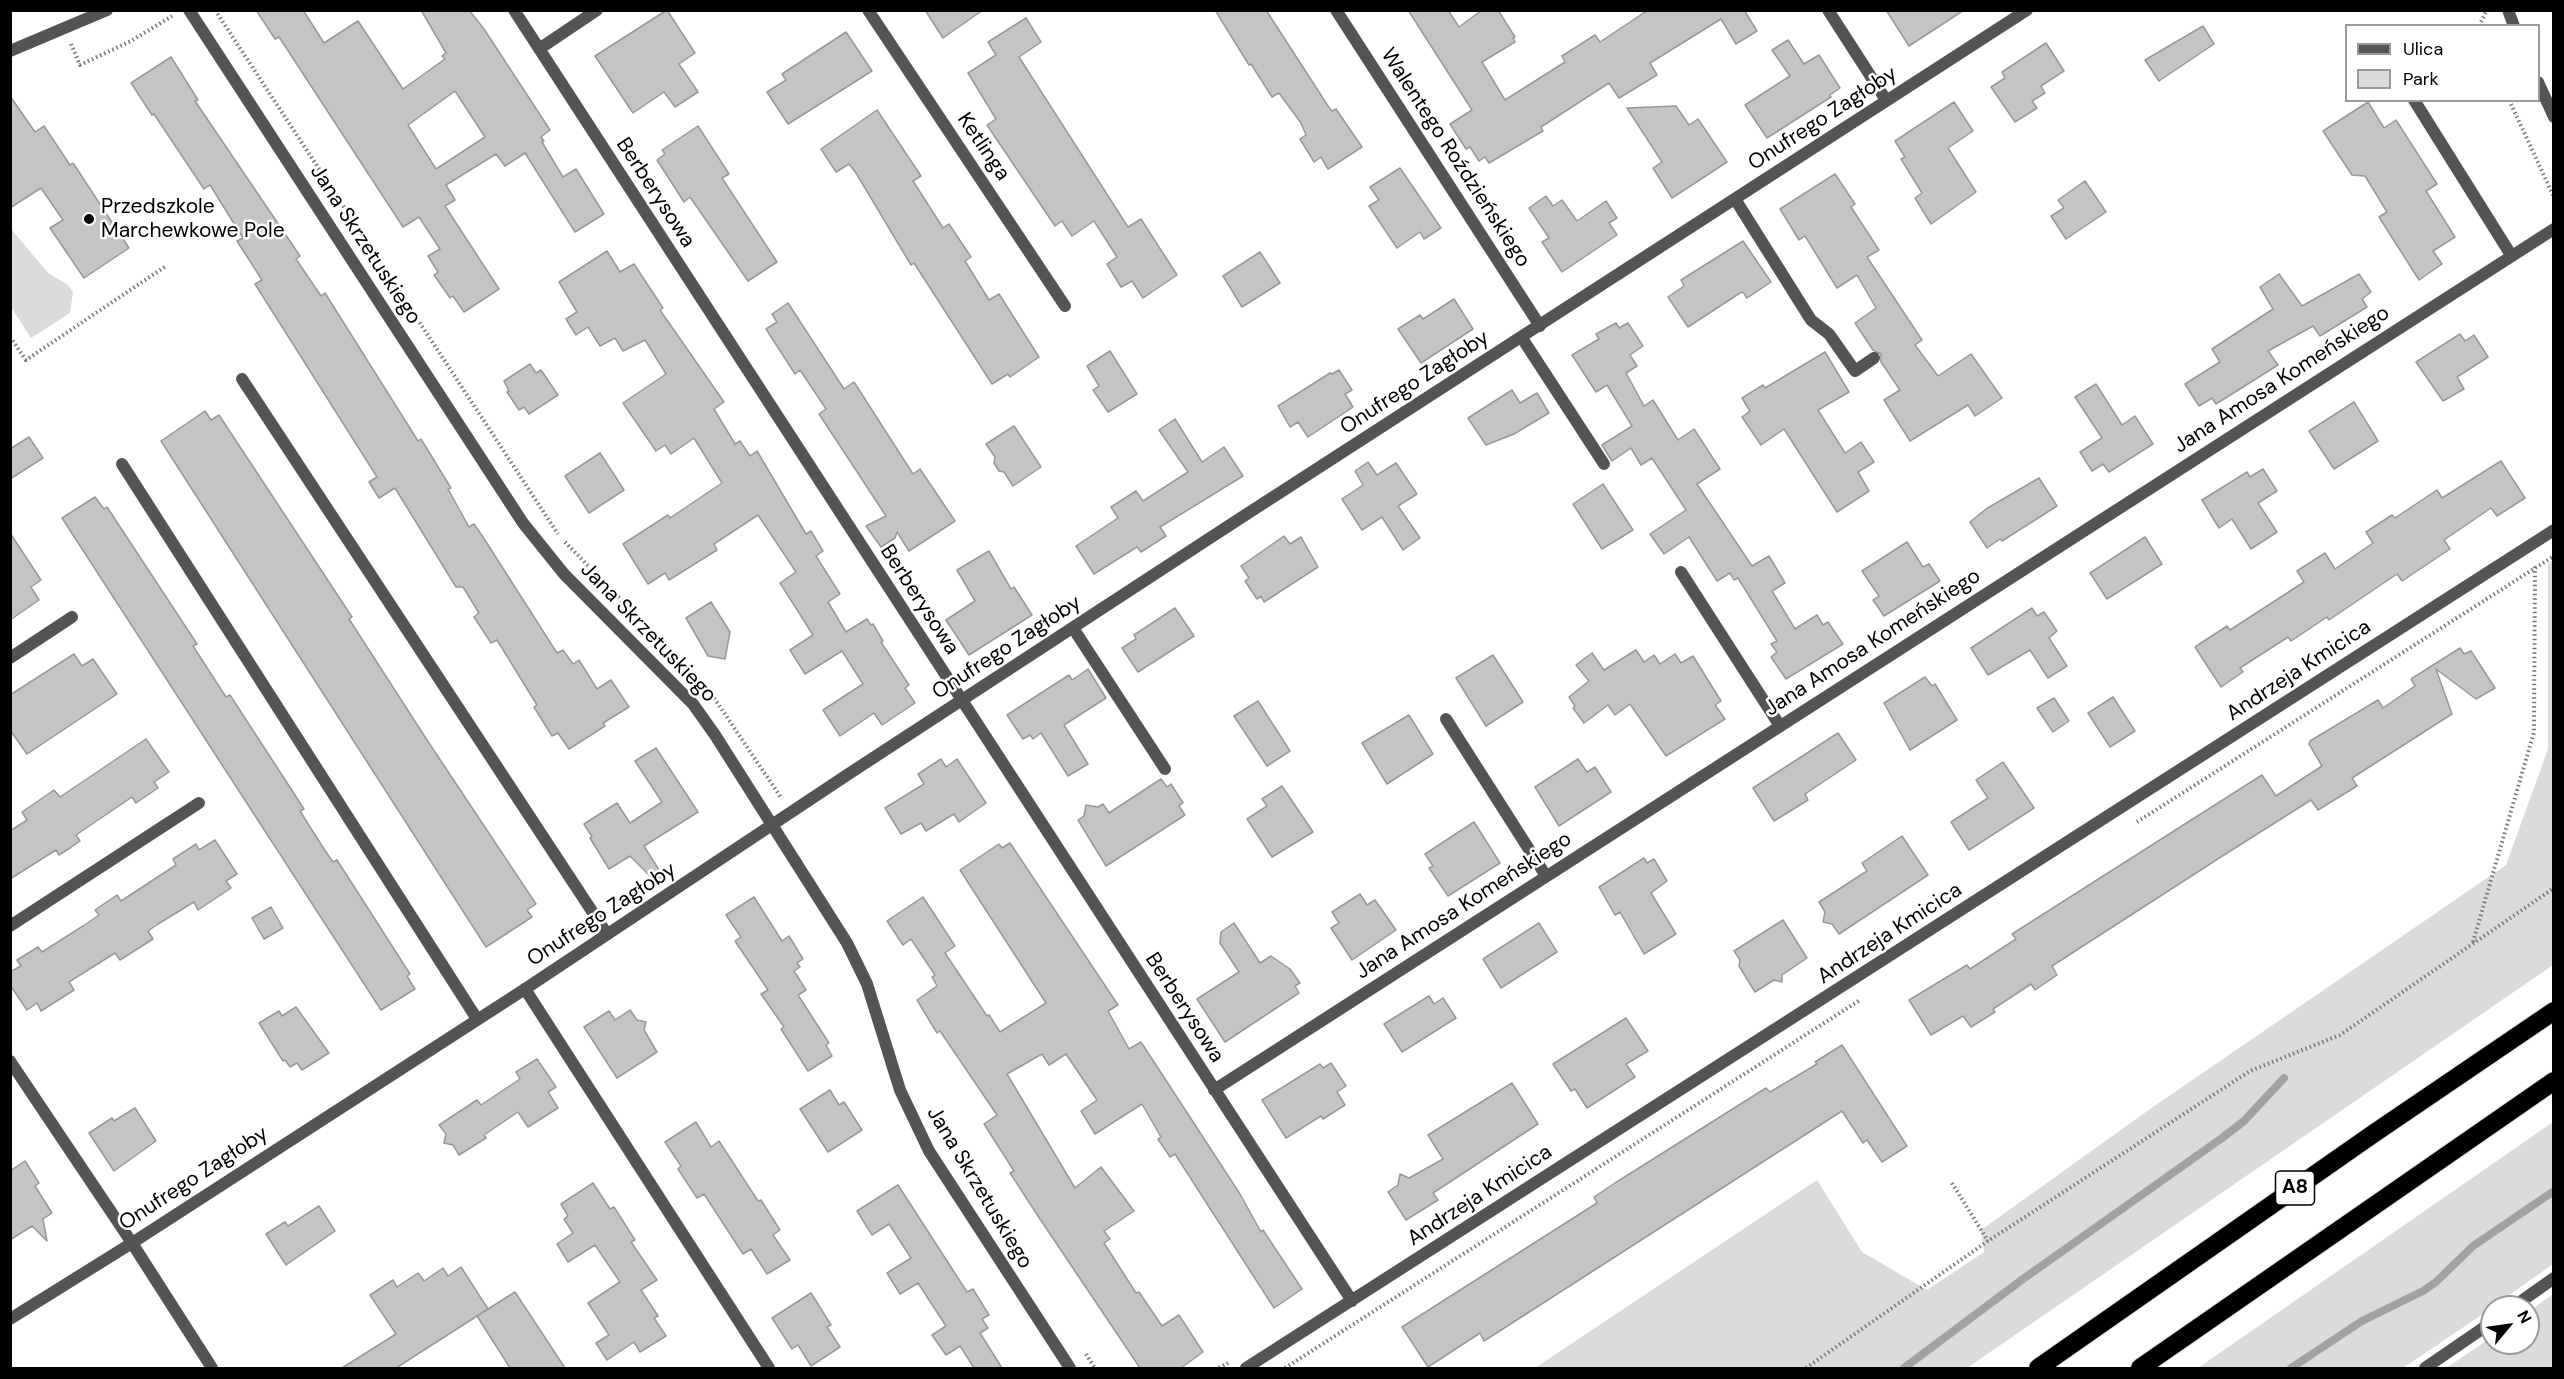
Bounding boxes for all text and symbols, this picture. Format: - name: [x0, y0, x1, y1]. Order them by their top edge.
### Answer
- legend: [2345, 24, 2540, 102]
- text: Ulica: [2403, 37, 2443, 61]
- street label: Walentego Roździeńskiego: [1375, 44, 1535, 272]
- street label: Onufrego Zagłoby: [1744, 62, 1902, 176]
- text: Park: [2403, 67, 2439, 91]
- street label: Ketlinga: [951, 108, 1015, 186]
- street label: Berberysowa: [610, 133, 700, 253]
- street label: Jana Skrzetuskiego: [304, 161, 426, 329]
- place label: Przedszkole Marchewkowe Pole: [101, 194, 285, 244]
- marker: Przedszkole Marchewkowe Pole: [82, 212, 96, 226]
- street label: Jana Amosa Komeńskiego: [2169, 301, 2395, 459]
- street label: Onufrego Zagłoby: [1336, 326, 1494, 440]
- street label: Berberysowa: [874, 540, 964, 660]
- street label: Jana Skrzetuskiego: [575, 558, 721, 708]
- street label: Jana Amosa Komeńskiego: [1760, 564, 1986, 722]
- street label: Onufrego Zagłoby: [928, 591, 1086, 705]
- street label: Andrzeja Kmicica: [2222, 615, 2376, 727]
- street label: Jana Amosa Komeńskiego: [1351, 827, 1577, 985]
- street label: Onufrego Zagłoby: [523, 858, 681, 972]
- street label: Andrzeja Kmicica: [1813, 878, 1967, 990]
- street label: Berberysowa: [1139, 948, 1229, 1068]
- street label: Jana Skrzetuskiego: [921, 1102, 1037, 1274]
- street label: Onufrego Zagłoby: [115, 1122, 273, 1236]
- street label: Andrzeja Kmicica: [1403, 1140, 1557, 1252]
- road number: A8: [2276, 1171, 2314, 1205]
- north arrow: [2480, 1295, 2540, 1355]
- text: N: [2512, 1307, 2536, 1327]

